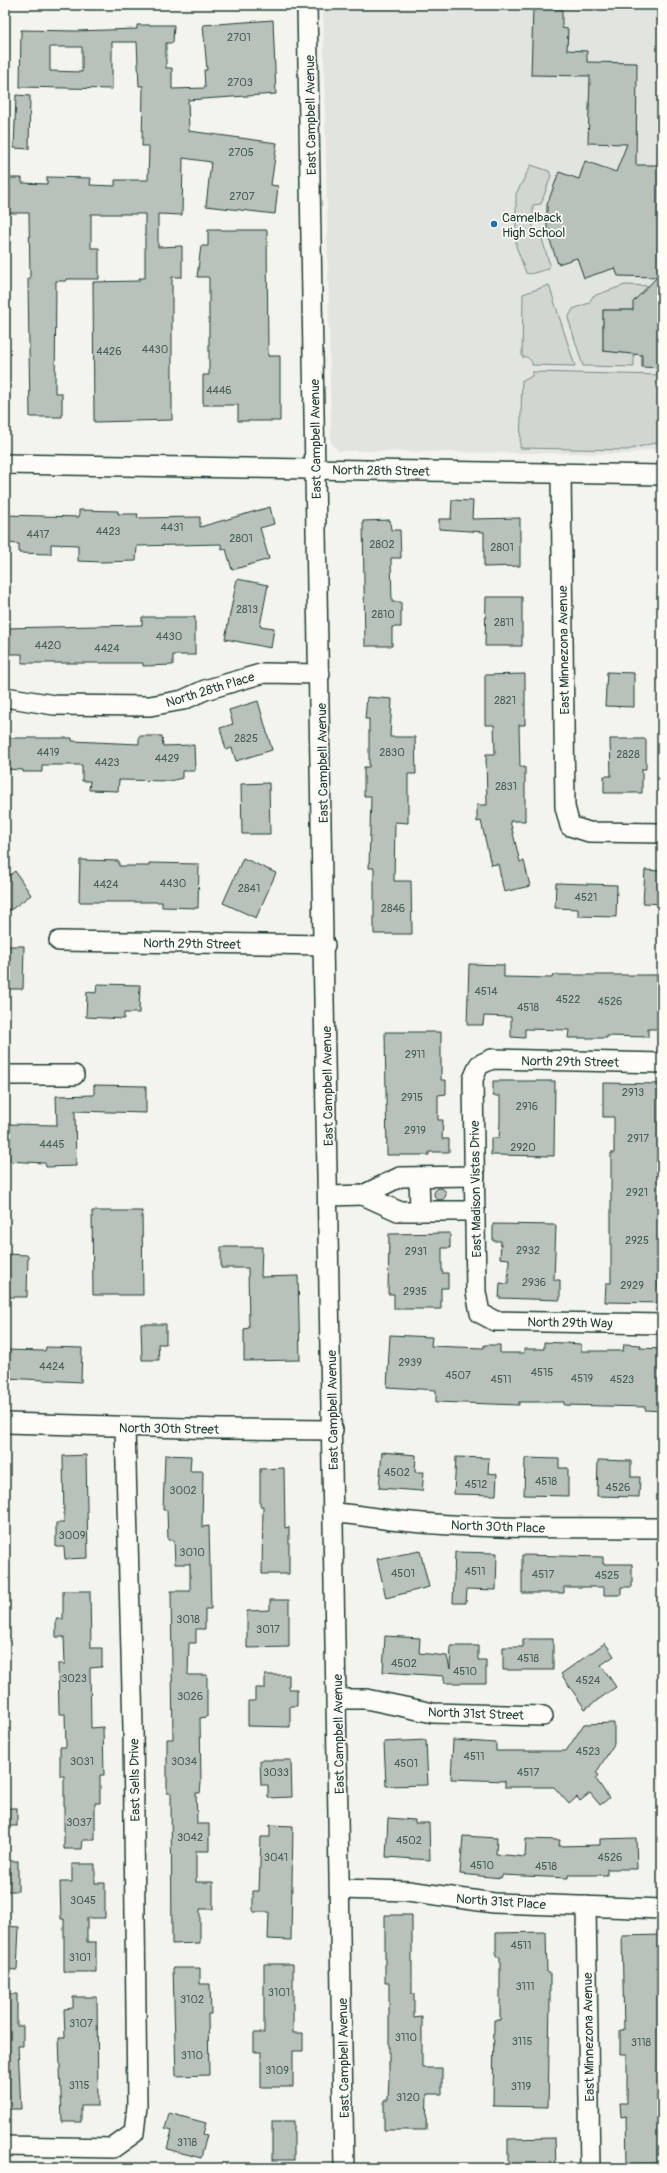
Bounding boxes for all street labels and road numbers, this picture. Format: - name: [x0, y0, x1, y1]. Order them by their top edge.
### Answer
- street label: East Campbell Avenue: [302, 54, 320, 175]
- street label: East Campbell Avenue: [307, 378, 325, 499]
- street label: North 28th Street: [332, 462, 431, 480]
- street label: East Minnezona Avenue: [555, 585, 573, 715]
- street label: North 28th Place: [164, 669, 257, 711]
- street label: East Campbell Avenue: [314, 702, 332, 823]
- street label: North 29th Street: [143, 935, 242, 953]
- street label: East Campbell Avenue: [319, 1025, 337, 1146]
- street label: North 29th Street: [521, 1053, 620, 1071]
- street label: East Madison Vistas Drive: [467, 1120, 485, 1258]
- street label: North 29th Way: [527, 1314, 613, 1332]
- street label: East Campbell Avenue: [324, 1349, 342, 1470]
- street label: North 30th Street: [119, 1420, 220, 1438]
- street label: North 30th Place: [451, 1517, 546, 1537]
- street label: East Campbell Avenue: [330, 1673, 348, 1794]
- street label: North 31st Street: [428, 1704, 525, 1724]
- street label: East Sells Drive: [126, 1738, 144, 1822]
- street label: North 31st Place: [455, 1891, 547, 1913]
- street label: East Minnezona Avenue: [580, 1972, 598, 2102]
- street label: East Campbell Avenue: [335, 1997, 353, 2118]

